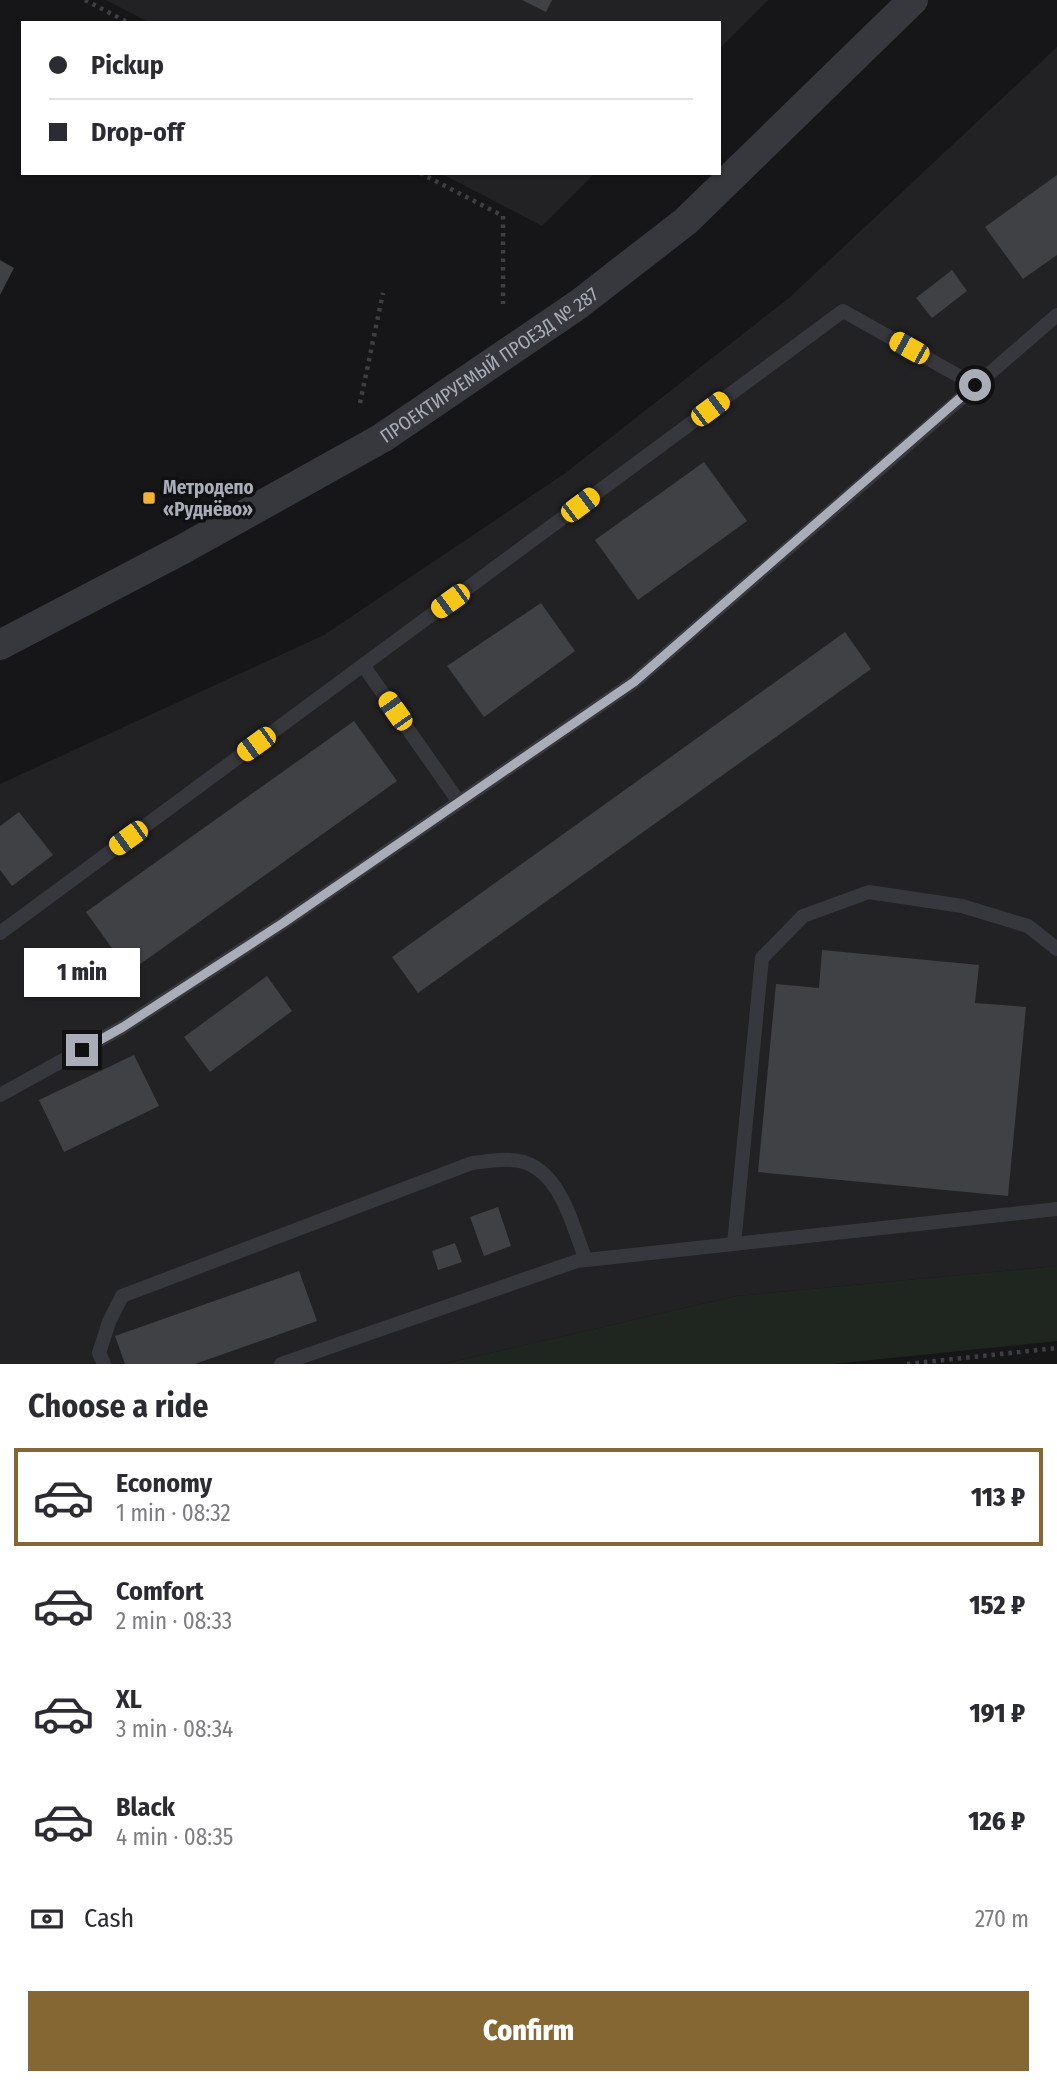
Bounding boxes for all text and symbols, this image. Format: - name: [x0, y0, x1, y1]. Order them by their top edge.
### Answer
- text: Pickup: [91, 50, 164, 81]
- text: Drop-off: [91, 117, 184, 148]
- street label: ПРОЕКТИРУЕМЫЙ ПРОЕЗД № 287: [375, 282, 603, 448]
- car: [886, 329, 933, 367]
- route start: [959, 369, 991, 401]
- car: [687, 388, 734, 430]
- place label: Метродепо «Руднёво»: [163, 476, 254, 521]
- car: [557, 484, 604, 526]
- marker: Метродепо «Руднёво»: [141, 490, 157, 506]
- car: [427, 580, 474, 622]
- car: [375, 688, 416, 734]
- car: [233, 723, 280, 765]
- car: [105, 817, 152, 859]
- callout: 1 min: [24, 948, 140, 998]
- text: 1 min: [57, 958, 107, 986]
- route end: [66, 1034, 98, 1066]
- text: Choose a ride: [28, 1387, 209, 1425]
- icon: car: [32, 1466, 95, 1529]
- text: Economy: [116, 1468, 212, 1499]
- text: 113 ₽: [971, 1482, 1025, 1513]
- text: 1 min · 08:32: [116, 1499, 231, 1527]
- icon: car: [32, 1574, 95, 1637]
- text: Comfort: [116, 1576, 204, 1607]
- text: 152 ₽: [969, 1590, 1025, 1621]
- text: 2 min · 08:33: [116, 1607, 232, 1635]
- icon: car: [32, 1682, 95, 1745]
- text: XL: [116, 1684, 142, 1715]
- text: 191 ₽: [970, 1698, 1025, 1729]
- text: 3 min · 08:34: [116, 1715, 233, 1743]
- icon: car: [32, 1790, 95, 1853]
- text: Black: [116, 1792, 175, 1823]
- text: 126 ₽: [968, 1806, 1025, 1837]
- text: 4 min · 08:35: [116, 1823, 233, 1851]
- icon: cash: [28, 1900, 66, 1938]
- text: Cash: [84, 1903, 134, 1934]
- text: 270 m: [975, 1905, 1029, 1933]
- button: Confirm: [28, 1991, 1029, 2071]

